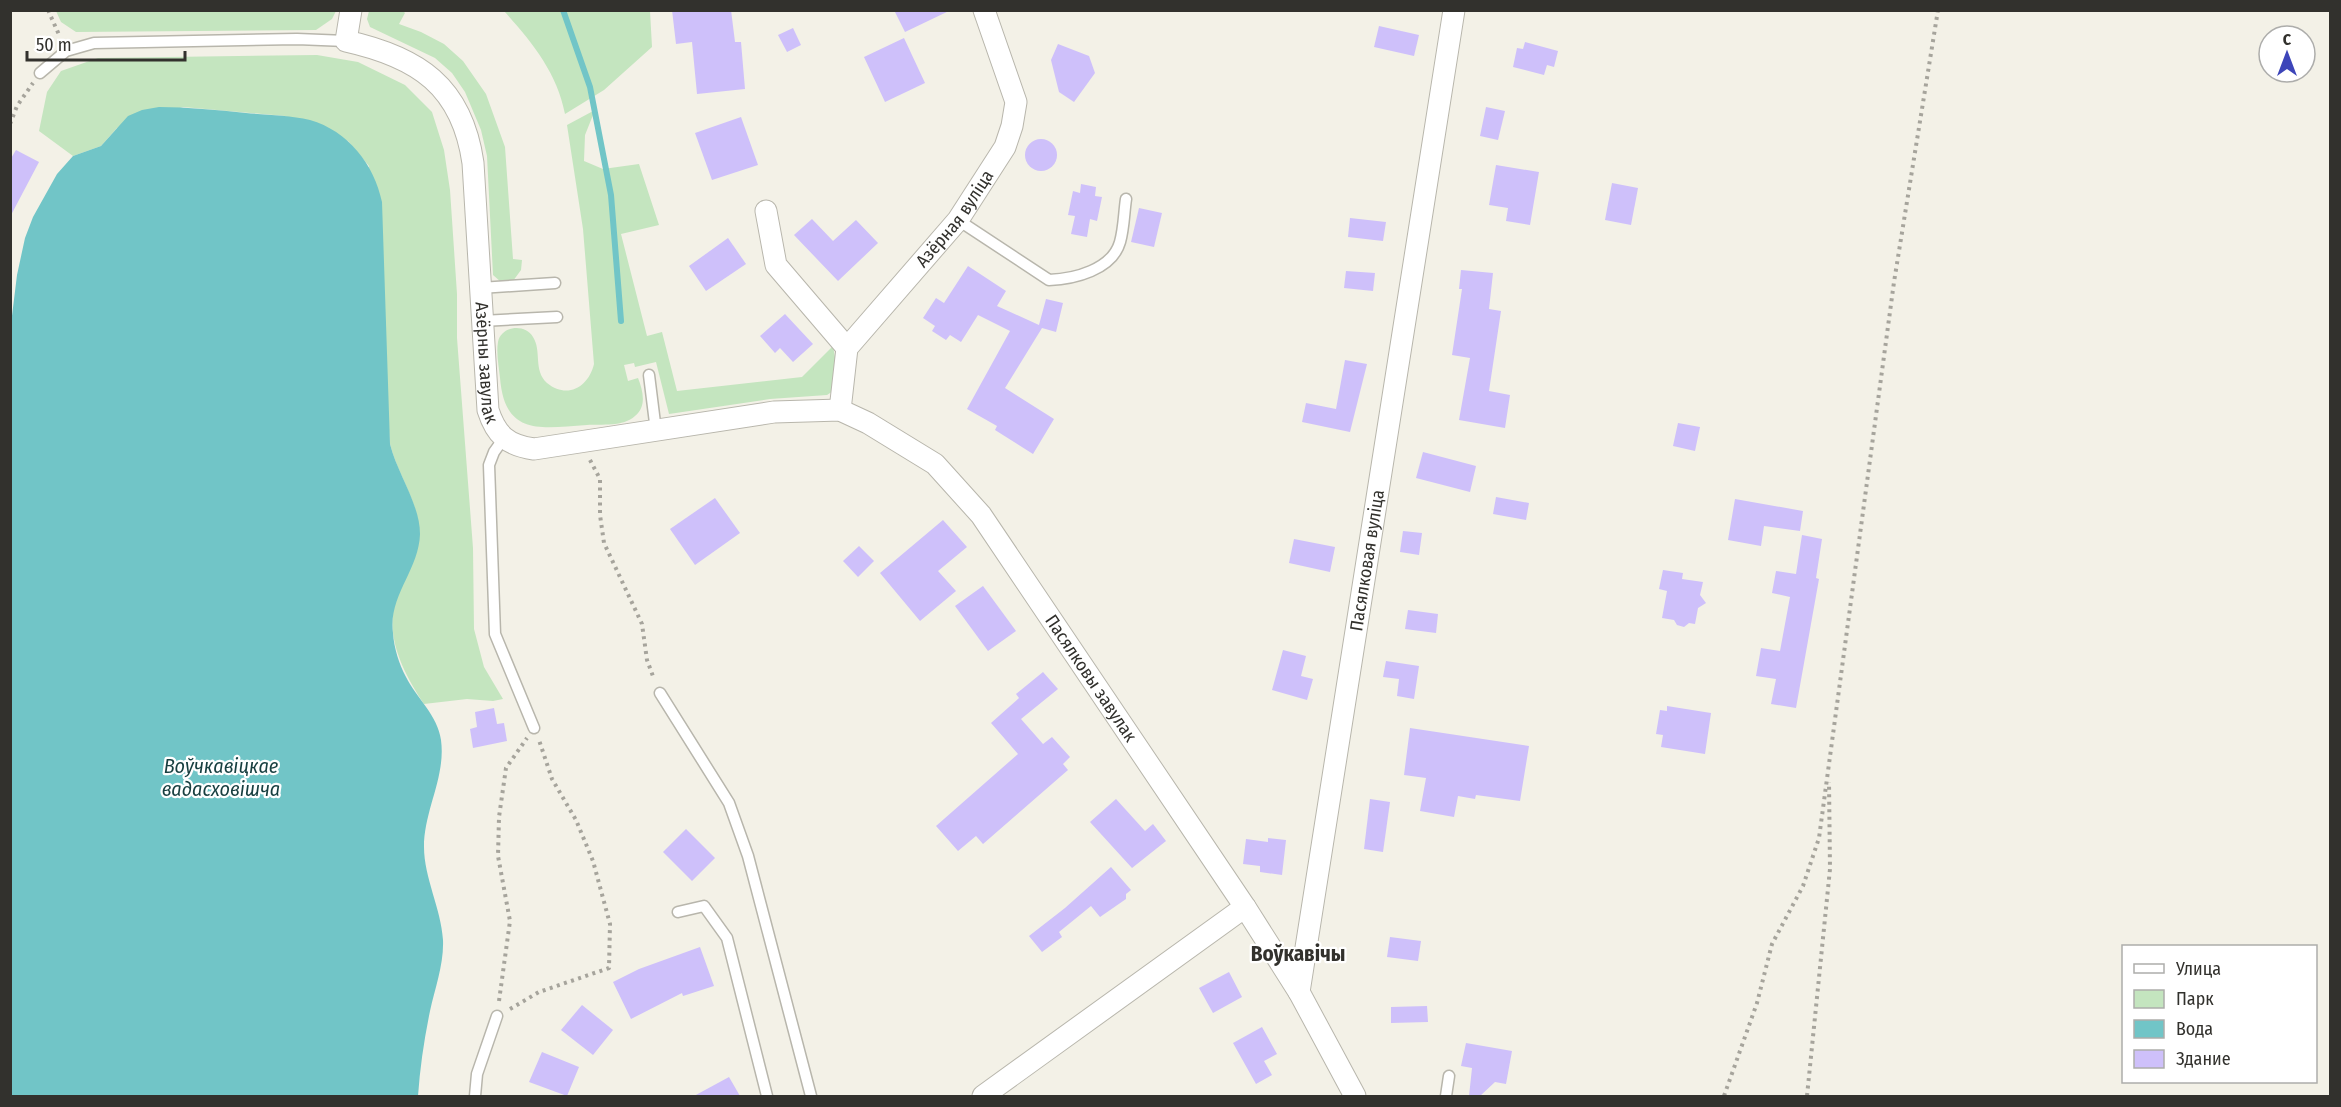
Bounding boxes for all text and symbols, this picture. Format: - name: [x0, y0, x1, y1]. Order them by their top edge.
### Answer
- scale bar: [27, 24, 184, 62]
- north arrow: [2257, 24, 2317, 84]
- text: С: [2283, 30, 2292, 49]
- text: 50 m: [36, 34, 72, 56]
- street label: Азёрная вуліца: [911, 166, 998, 272]
- street label: Азёрны завулак: [470, 301, 503, 427]
- street label: Пасялковая вуліца: [1345, 488, 1389, 633]
- street label: Пасялковы завулак: [1040, 611, 1142, 746]
- water label: Воўчкавіцкае вадасховішча: [162, 754, 280, 801]
- district label: Воўкавічы: [1251, 941, 1345, 967]
- legend: [2122, 945, 2317, 1083]
- text: Улица: [2175, 958, 2221, 980]
- text: Парк: [2176, 988, 2214, 1010]
- text: Вода: [2176, 1018, 2213, 1040]
- text: Здание: [2176, 1048, 2231, 1070]

